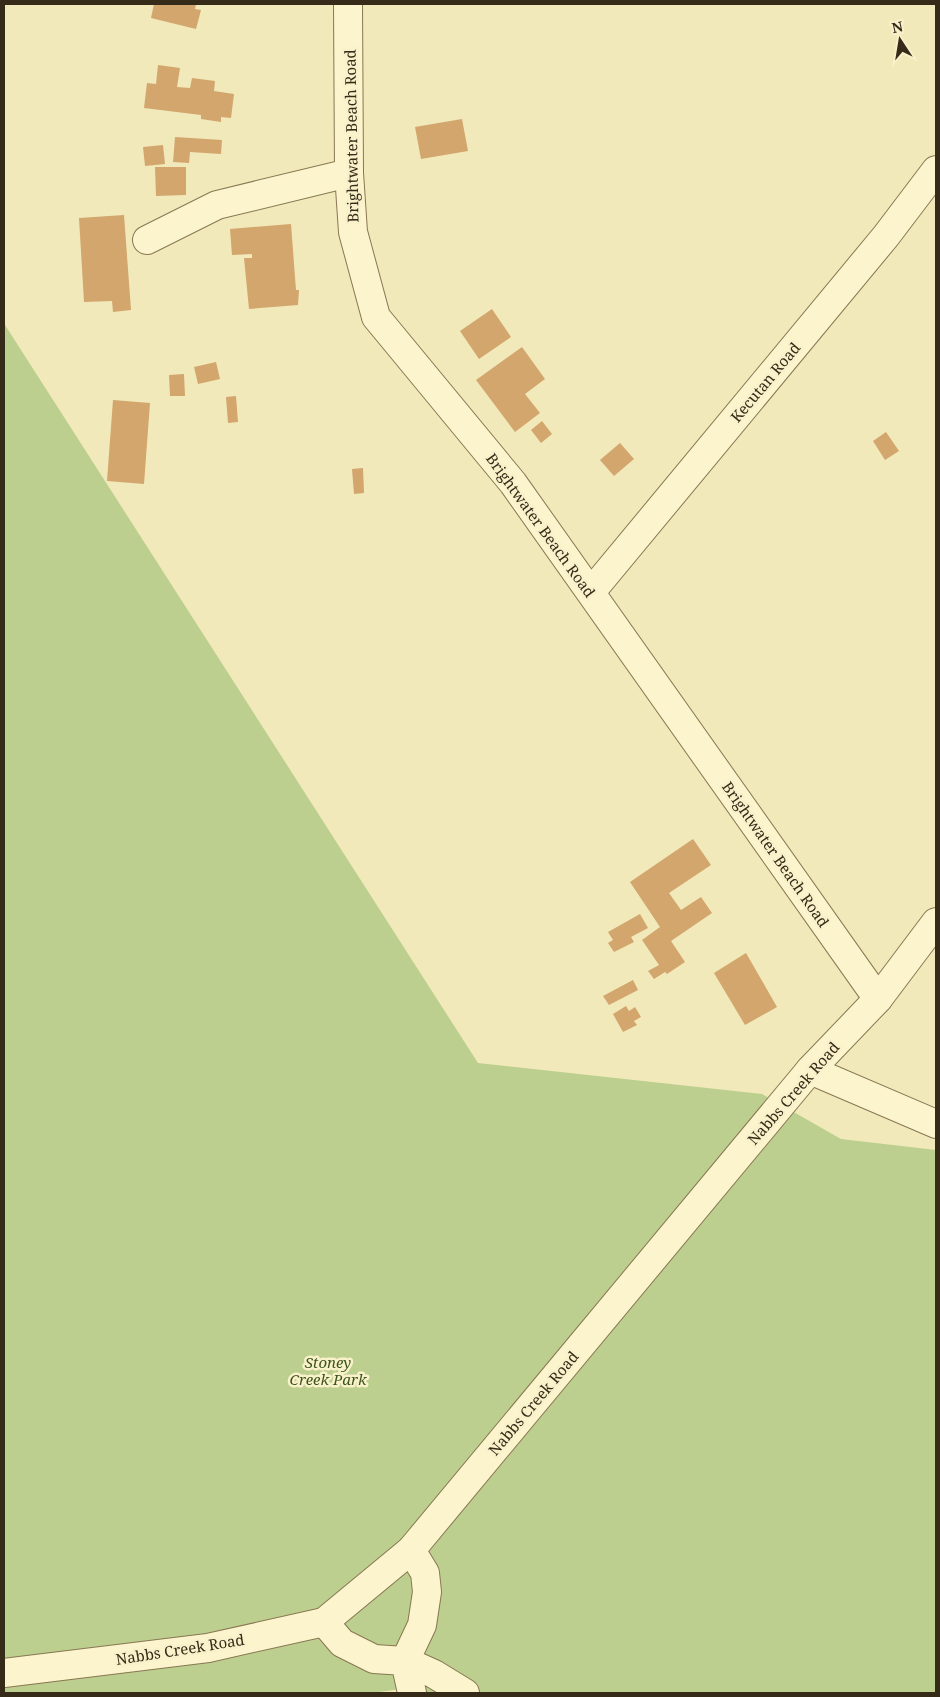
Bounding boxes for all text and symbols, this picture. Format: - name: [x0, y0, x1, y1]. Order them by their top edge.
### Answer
- north arrow: [875, 15, 925, 65]
- text: N: [890, 16, 905, 37]
- street label: Brightwater Beach Road: [339, 49, 363, 223]
- street label: Kecutan Road: [726, 338, 804, 426]
- street label: Brightwater Beach Road: [482, 449, 600, 601]
- street label: Brightwater Beach Road: [718, 777, 834, 931]
- street label: Nabbs Creek Road: [743, 1037, 843, 1149]
- street label: Nabbs Creek Road: [484, 1347, 582, 1459]
- park label: Stoney Creek Park: [290, 1352, 367, 1389]
- street label: Nabbs Creek Road: [114, 1629, 246, 1669]

